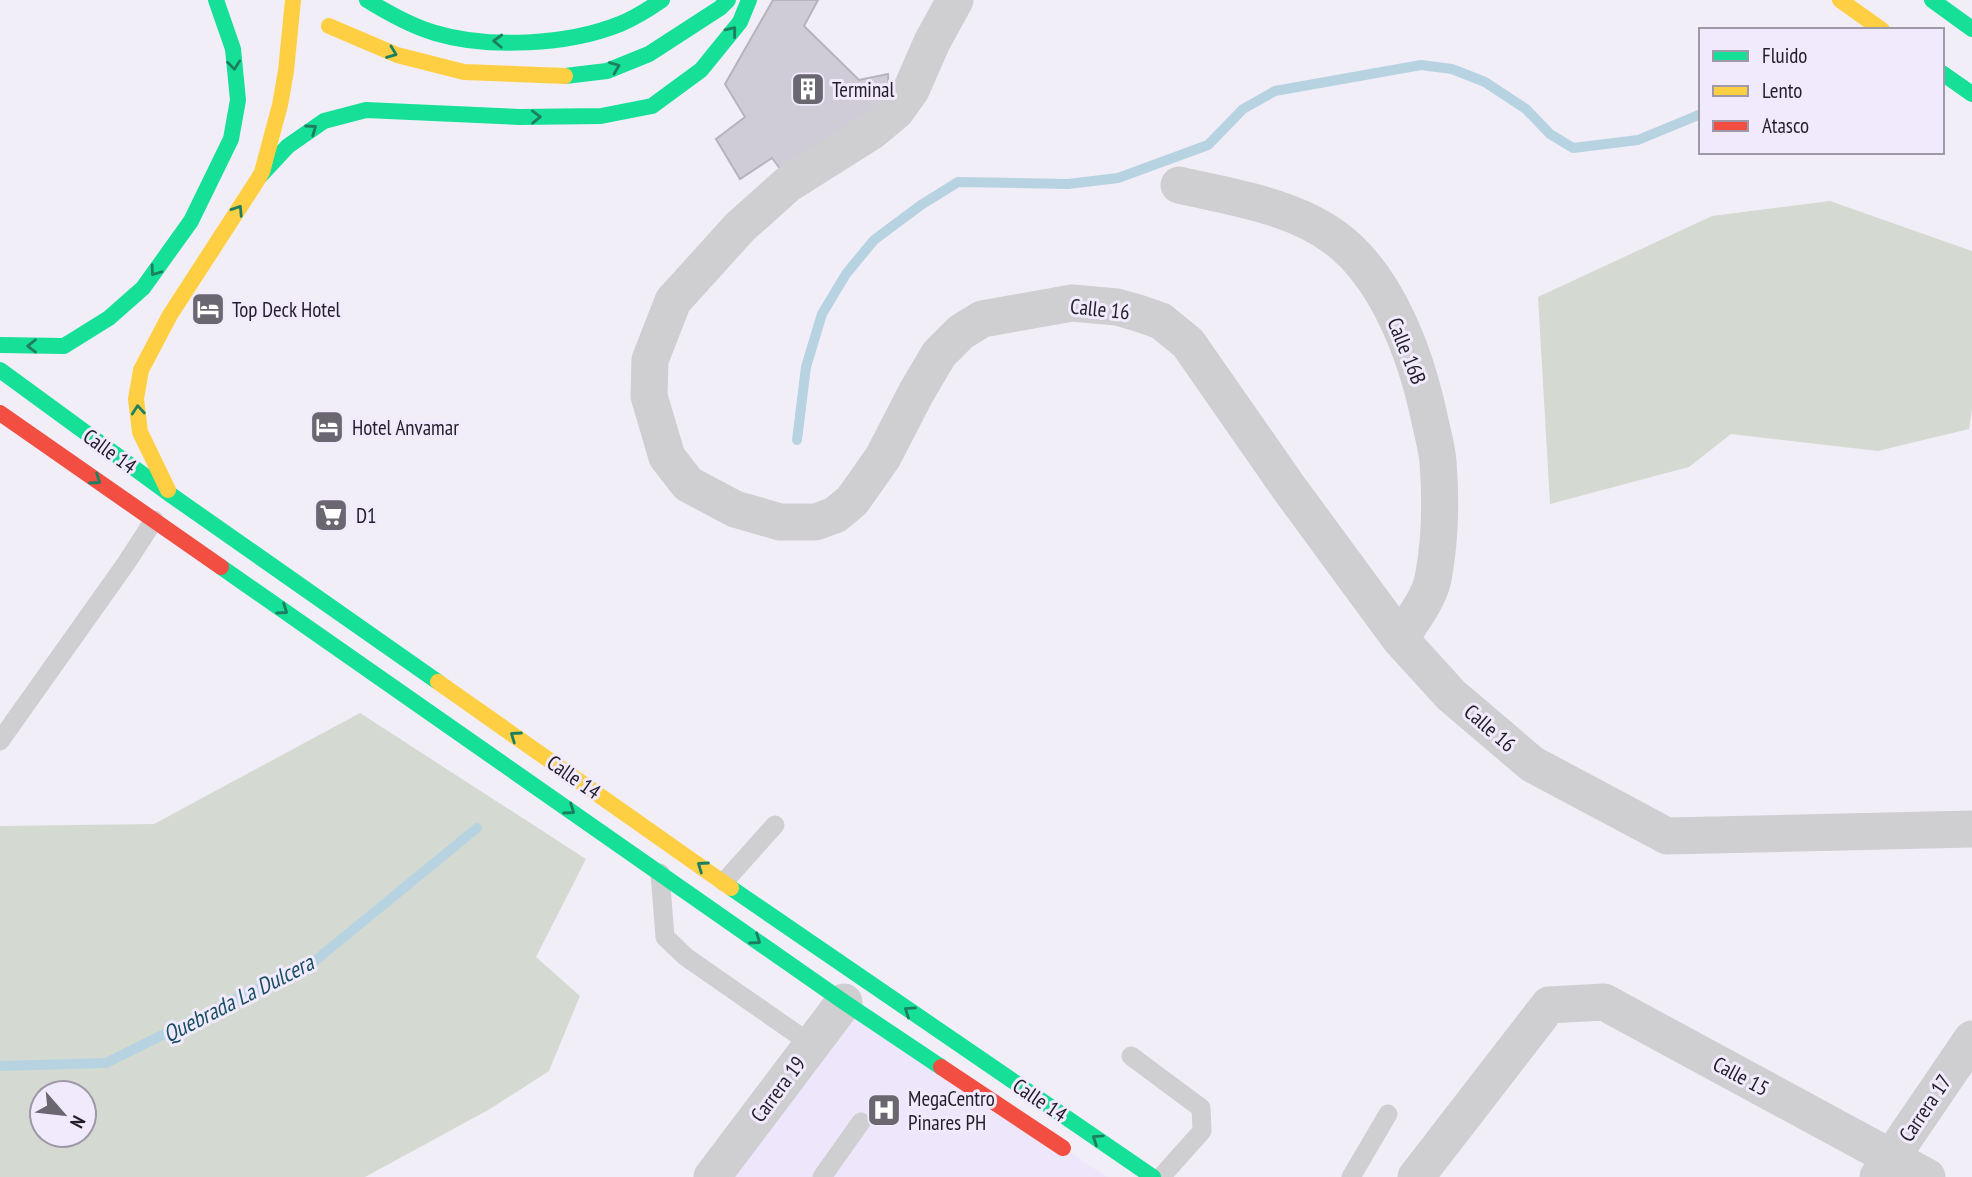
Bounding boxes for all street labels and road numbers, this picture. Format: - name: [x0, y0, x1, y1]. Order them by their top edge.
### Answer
- street label: Calle 16: [1069, 292, 1131, 326]
- street label: Calle 16B: [1381, 314, 1433, 388]
- street label: Calle 14: [78, 423, 142, 480]
- street label: Calle 16: [1459, 698, 1521, 758]
- street label: Calle 14: [542, 749, 607, 805]
- street label: Calle 15: [1708, 1050, 1774, 1102]
- street label: Carrera 19: [745, 1051, 811, 1127]
- street label: Carrera 17: [1893, 1069, 1957, 1147]
- street label: Calle 14: [1008, 1072, 1073, 1128]

